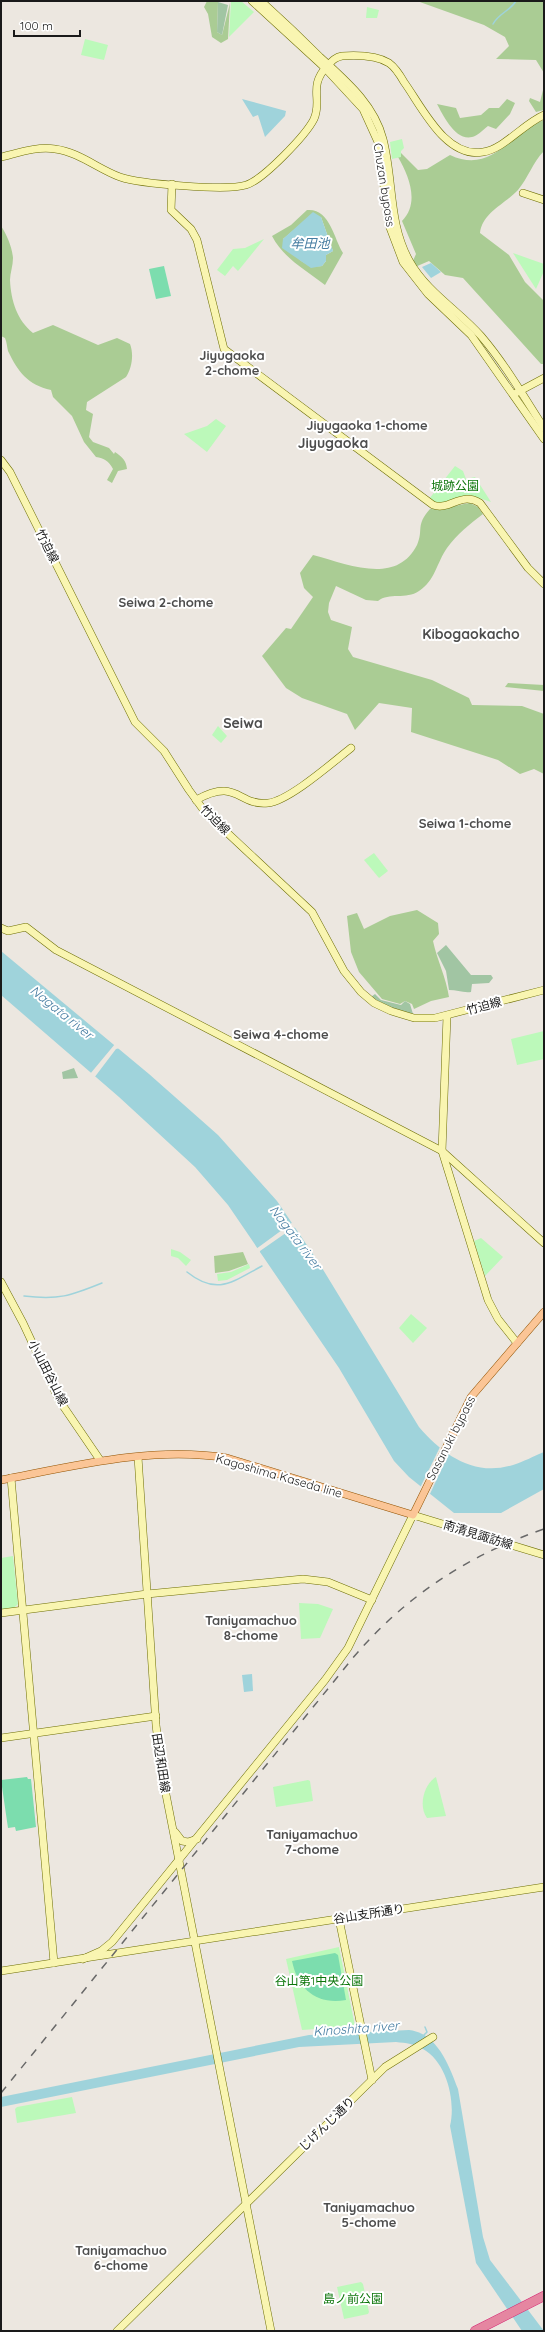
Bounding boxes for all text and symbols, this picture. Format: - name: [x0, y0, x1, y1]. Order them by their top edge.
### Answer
- scale bar: [14, 12, 80, 38]
- text: 100 m: [20, 18, 53, 33]
- street label: Chuzan bypass: [370, 142, 399, 228]
- water label: 牟田池: [290, 235, 331, 251]
- district label: Jiyugaoka 2-chome: [199, 347, 265, 378]
- district label: Jiyugaoka 1-chome: [306, 417, 428, 433]
- district label: Jiyugaoka: [298, 434, 368, 452]
- park label: 城跡公園: [431, 478, 479, 493]
- street label: 竹迫線: [33, 526, 62, 565]
- district label: Seiwa 2-chome: [118, 594, 214, 610]
- district label: Kibogaokacho: [422, 625, 520, 643]
- district label: Seiwa: [223, 714, 263, 732]
- street label: 竹迫線: [197, 802, 233, 838]
- district label: Seiwa 1-chome: [419, 815, 512, 831]
- water label: Nagata river: [27, 982, 98, 1043]
- street label: 竹迫線: [465, 994, 503, 1017]
- district label: Seiwa 4-chome: [233, 1026, 329, 1042]
- water label: Nagata river: [267, 1202, 326, 1274]
- street label: 小山田谷山線: [25, 1337, 71, 1408]
- street label: Sasanuki bypass: [423, 1393, 478, 1483]
- street label: Kagoshima Kaseda line: [214, 1450, 344, 1501]
- street label: 南清見諏訪線: [442, 1517, 515, 1552]
- district label: Taniyamachuo 8-chome: [205, 1612, 297, 1643]
- street label: 田辺和田線: [149, 1732, 174, 1794]
- district label: Taniyamachuo 7-chome: [266, 1826, 358, 1857]
- street label: 谷山支所通り: [332, 1900, 406, 1927]
- park label: 谷山第1中央公園: [275, 1973, 363, 1988]
- water label: Kinoshita river: [313, 2017, 401, 2039]
- street label: じげんじ通り: [296, 2093, 358, 2154]
- district label: Taniyamachuo 5-chome: [323, 2199, 415, 2230]
- district label: Taniyamachuo 6-chome: [75, 2242, 167, 2273]
- park label: 島ノ前公園: [323, 2291, 383, 2306]

